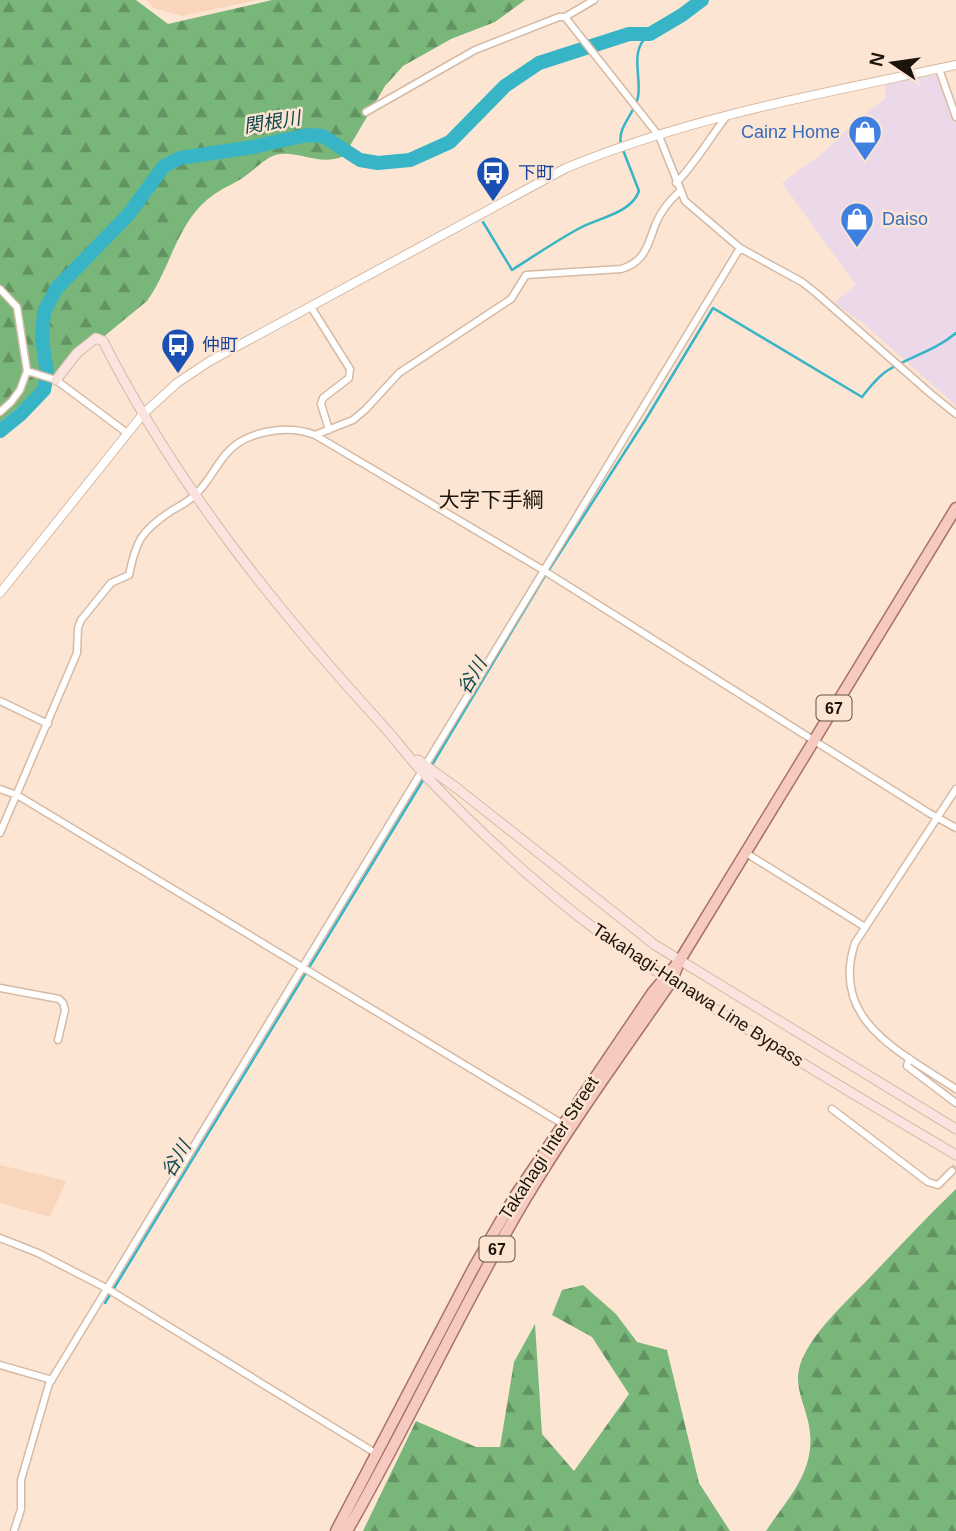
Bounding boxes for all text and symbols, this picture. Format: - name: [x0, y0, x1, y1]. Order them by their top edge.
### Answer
- north arrow: [858, 28, 928, 98]
- text: N: [865, 50, 889, 68]
- water label: 関根川: [242, 107, 304, 137]
- shop icon: Cainz Home: [846, 113, 884, 162]
- place label: Cainz Home: [741, 122, 840, 142]
- bus stop icon: 下町: [474, 154, 512, 203]
- place label: 下町: [518, 163, 554, 183]
- shop icon: Daiso: [838, 200, 876, 249]
- place label: Daiso: [882, 209, 928, 229]
- bus stop icon: 仲町: [159, 326, 197, 375]
- place label: 仲町: [202, 335, 238, 355]
- district label: 大字下手綱: [439, 488, 544, 511]
- water label: 谷川: [453, 653, 492, 698]
- road number: 67: [816, 695, 852, 720]
- street label: Takahagi-Hanawa Line Bypass: [589, 919, 807, 1071]
- street label: Takahagi Inter Street: [495, 1073, 603, 1223]
- water label: 谷川: [157, 1136, 196, 1181]
- road number: 67: [480, 1236, 514, 1261]

